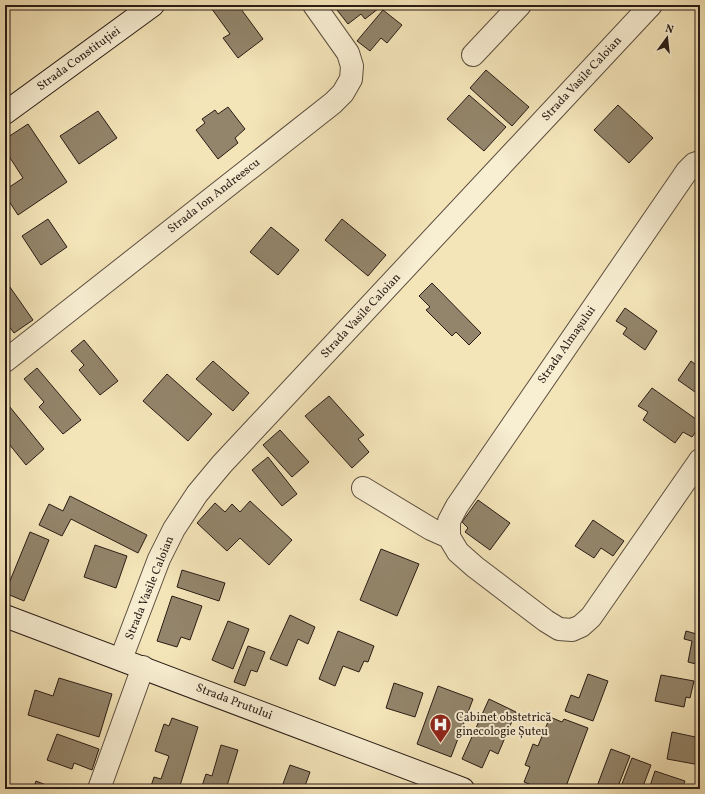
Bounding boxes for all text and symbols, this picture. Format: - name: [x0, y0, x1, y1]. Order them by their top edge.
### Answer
- north arrow: [647, 18, 687, 58]
- text: N: [663, 22, 675, 38]
- street label: Strada Constituției: [34, 23, 124, 95]
- street label: Strada Vasile Caloian: [538, 33, 626, 125]
- street label: Strada Ion Andreescu: [164, 155, 264, 237]
- street label: Strada Vasile Caloian: [317, 270, 405, 362]
- street label: Strada Almașului: [534, 303, 600, 387]
- street label: Strada Vasile Caloian: [122, 534, 178, 642]
- street label: Strada Prutului: [193, 680, 275, 724]
- place label: Cabinet obstetrică ginecologie Șuteu: [456, 710, 551, 740]
- hospital icon: Cabinet obstetrică ginecologie Șuteu: [428, 712, 454, 745]

